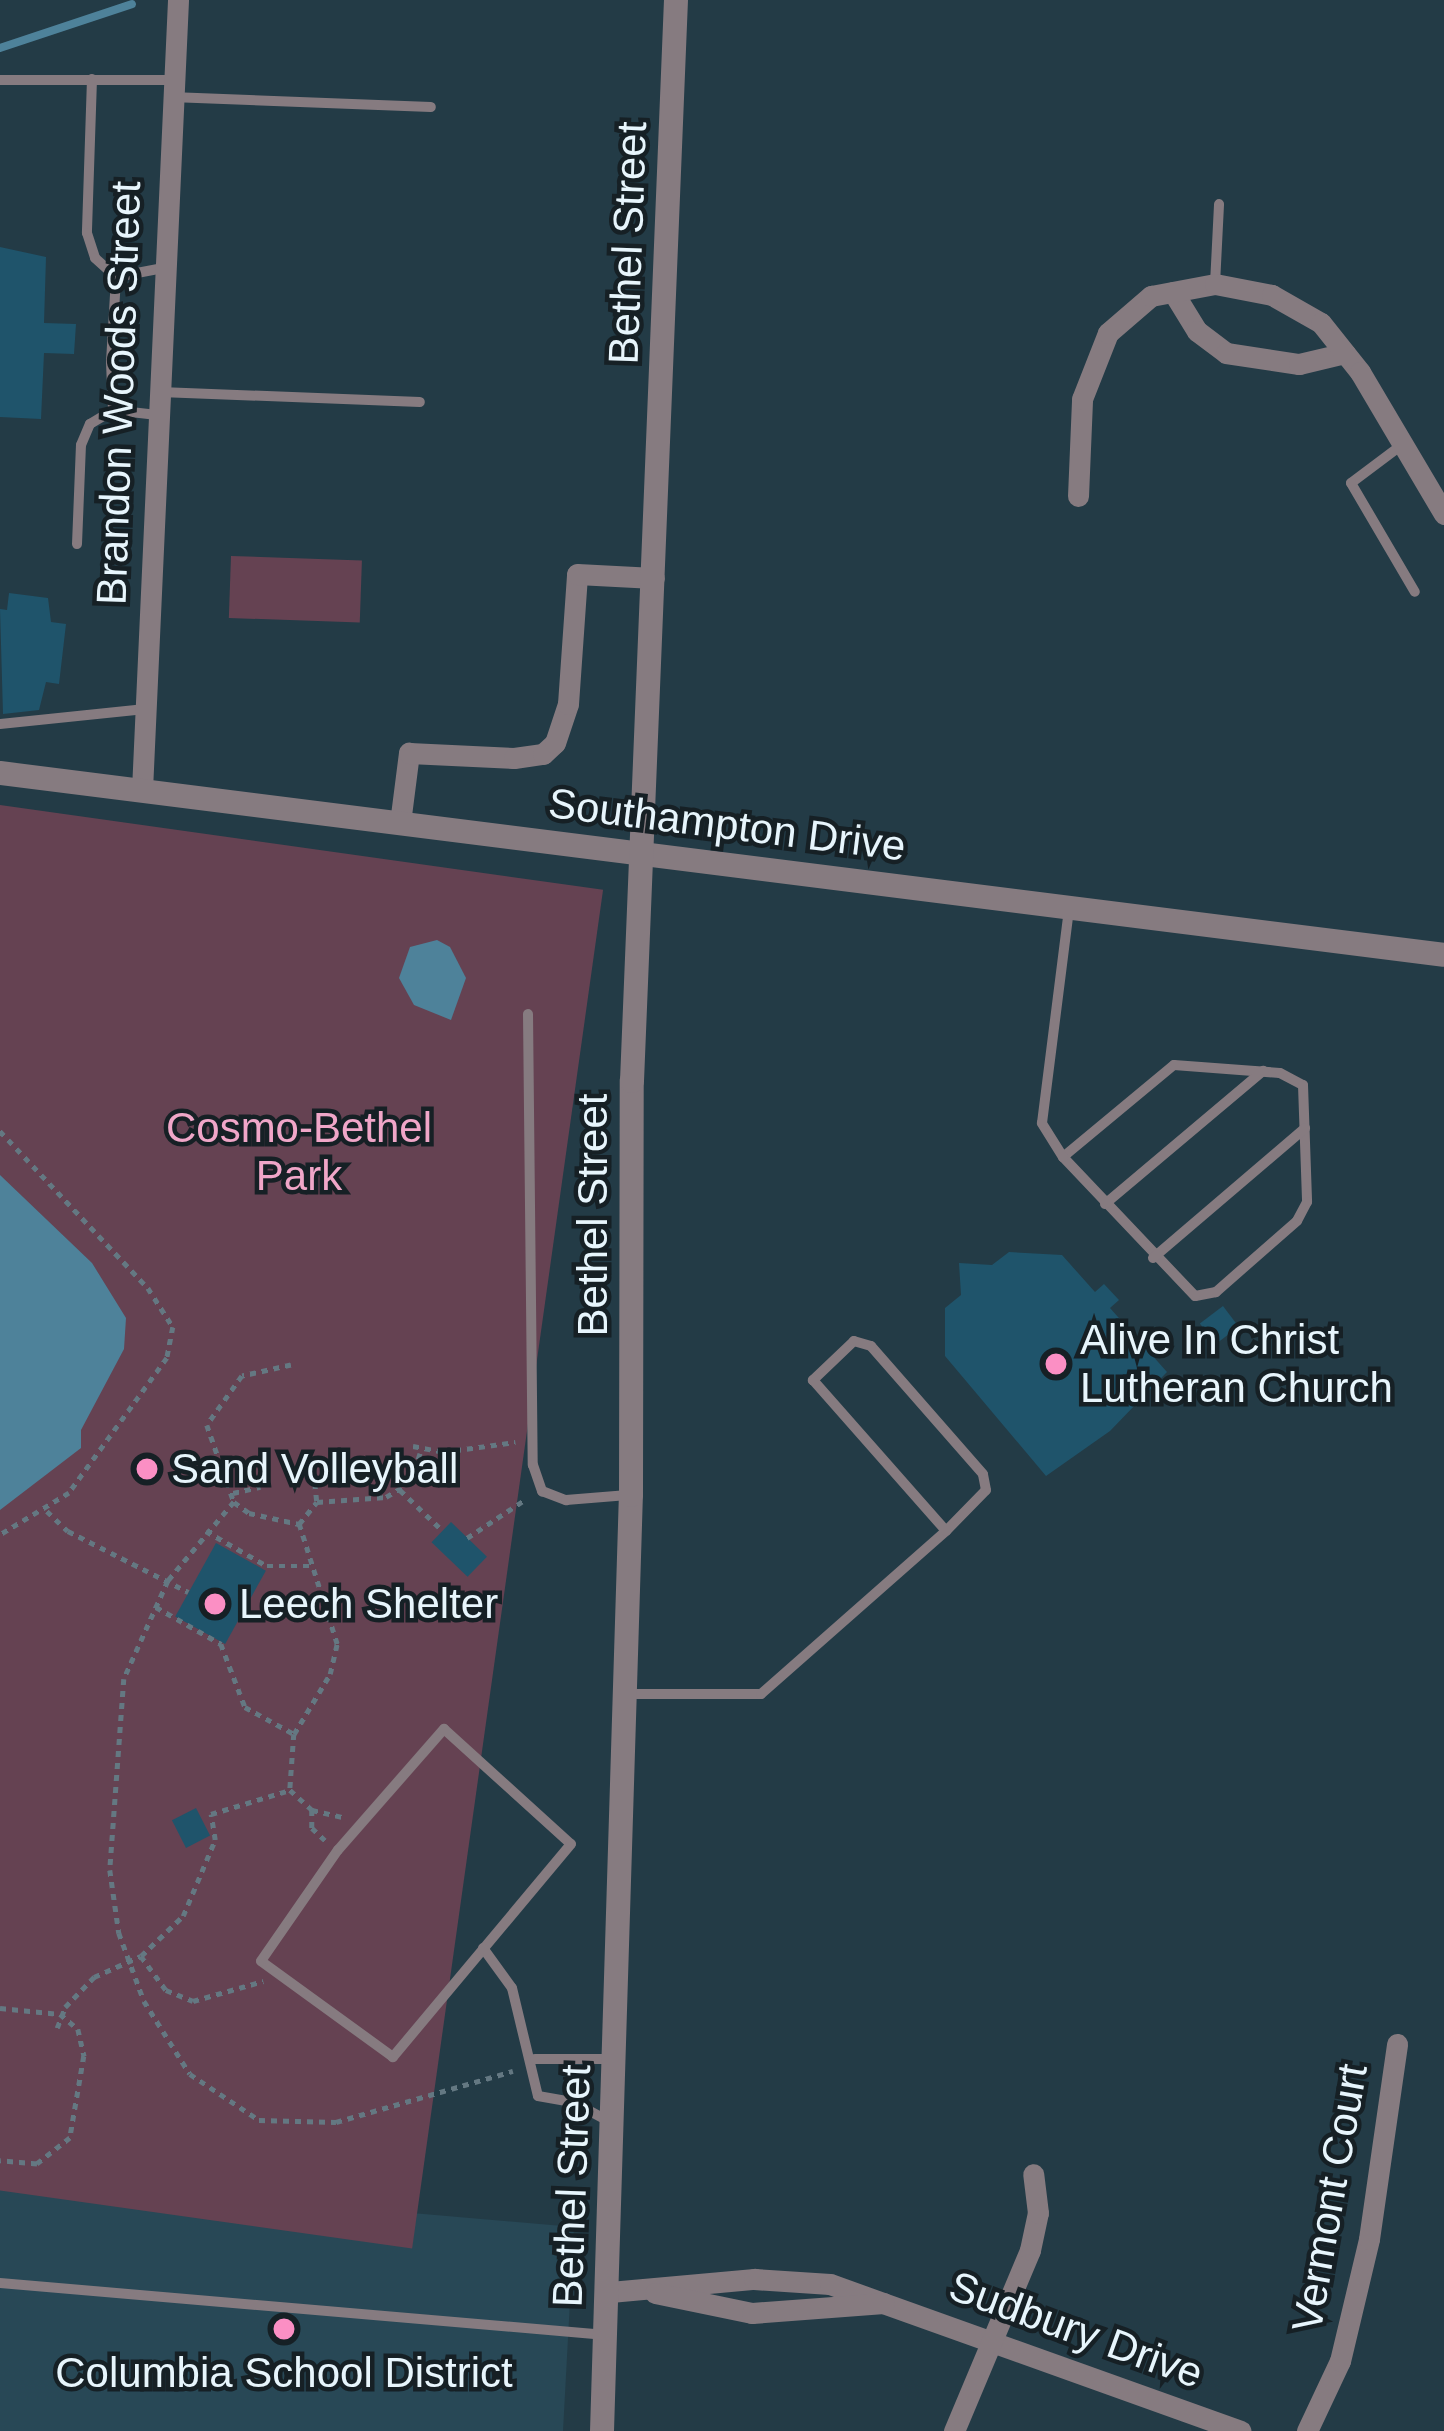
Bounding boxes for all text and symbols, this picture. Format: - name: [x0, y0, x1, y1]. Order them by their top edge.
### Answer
- street label: Bethel Street: [599, 121, 657, 365]
- street label: Brandon Woods Street: [86, 180, 152, 606]
- street label: Southampton Drive: [546, 778, 908, 872]
- street label: Bethel Street: [568, 1094, 618, 1336]
- park label: Cosmo-Bethel Park: [166, 1103, 432, 1202]
- place label: Alive In Christ Lutheran Church: [1080, 1315, 1393, 1414]
- marker: Alive In Christ Lutheran Church: [1043, 1351, 1069, 1377]
- place label: Sand Volleyball: [171, 1444, 458, 1494]
- marker: Sand Volleyball: [134, 1456, 160, 1482]
- place label: Leech Shelter: [239, 1579, 498, 1629]
- marker: Leech Shelter: [202, 1591, 228, 1617]
- street label: Vermont Court: [1282, 2060, 1378, 2336]
- street label: Bethel Street: [543, 2064, 601, 2308]
- street label: Sudbury Drive: [942, 2261, 1210, 2399]
- marker: Columbia School District: [271, 2316, 297, 2342]
- place label: Columbia School District: [55, 2348, 513, 2398]

